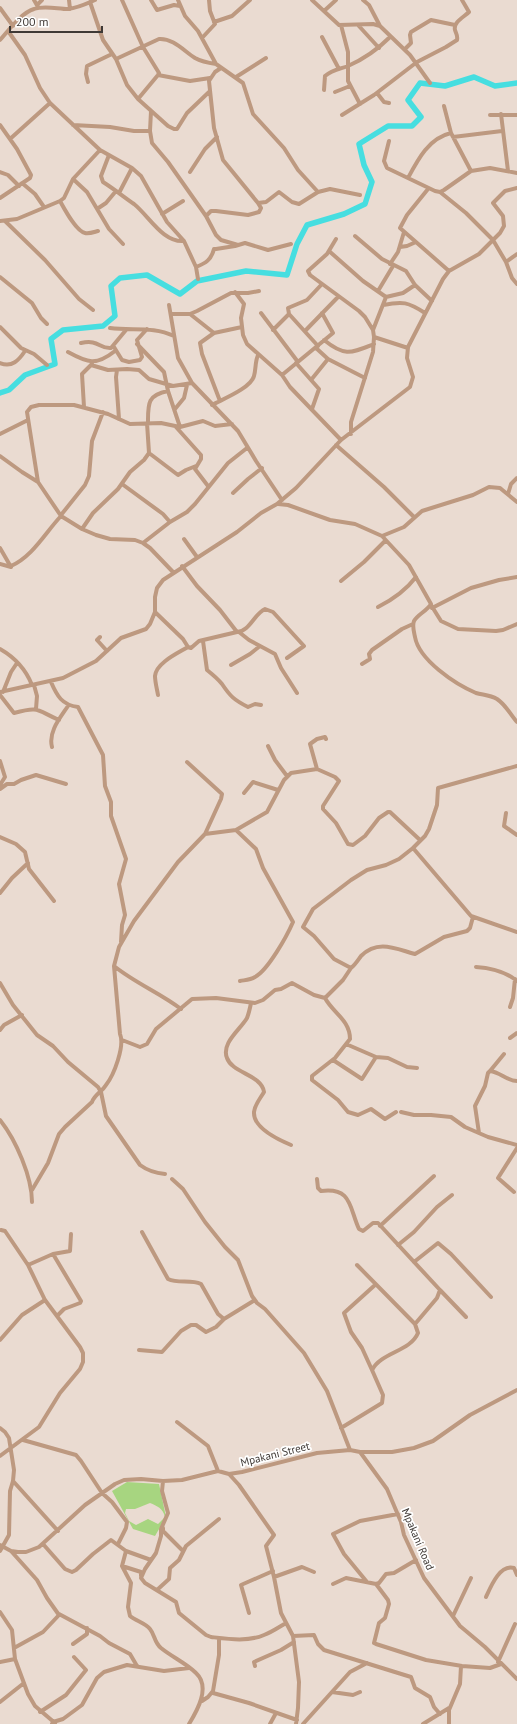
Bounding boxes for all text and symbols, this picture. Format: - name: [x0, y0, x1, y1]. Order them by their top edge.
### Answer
- scale bar: [10, 8, 102, 34]
- text: 200 m: [16, 14, 49, 29]
- street label: Mpakani Street: [239, 1439, 311, 1469]
- street label: Mpakani Road: [399, 1506, 437, 1572]

